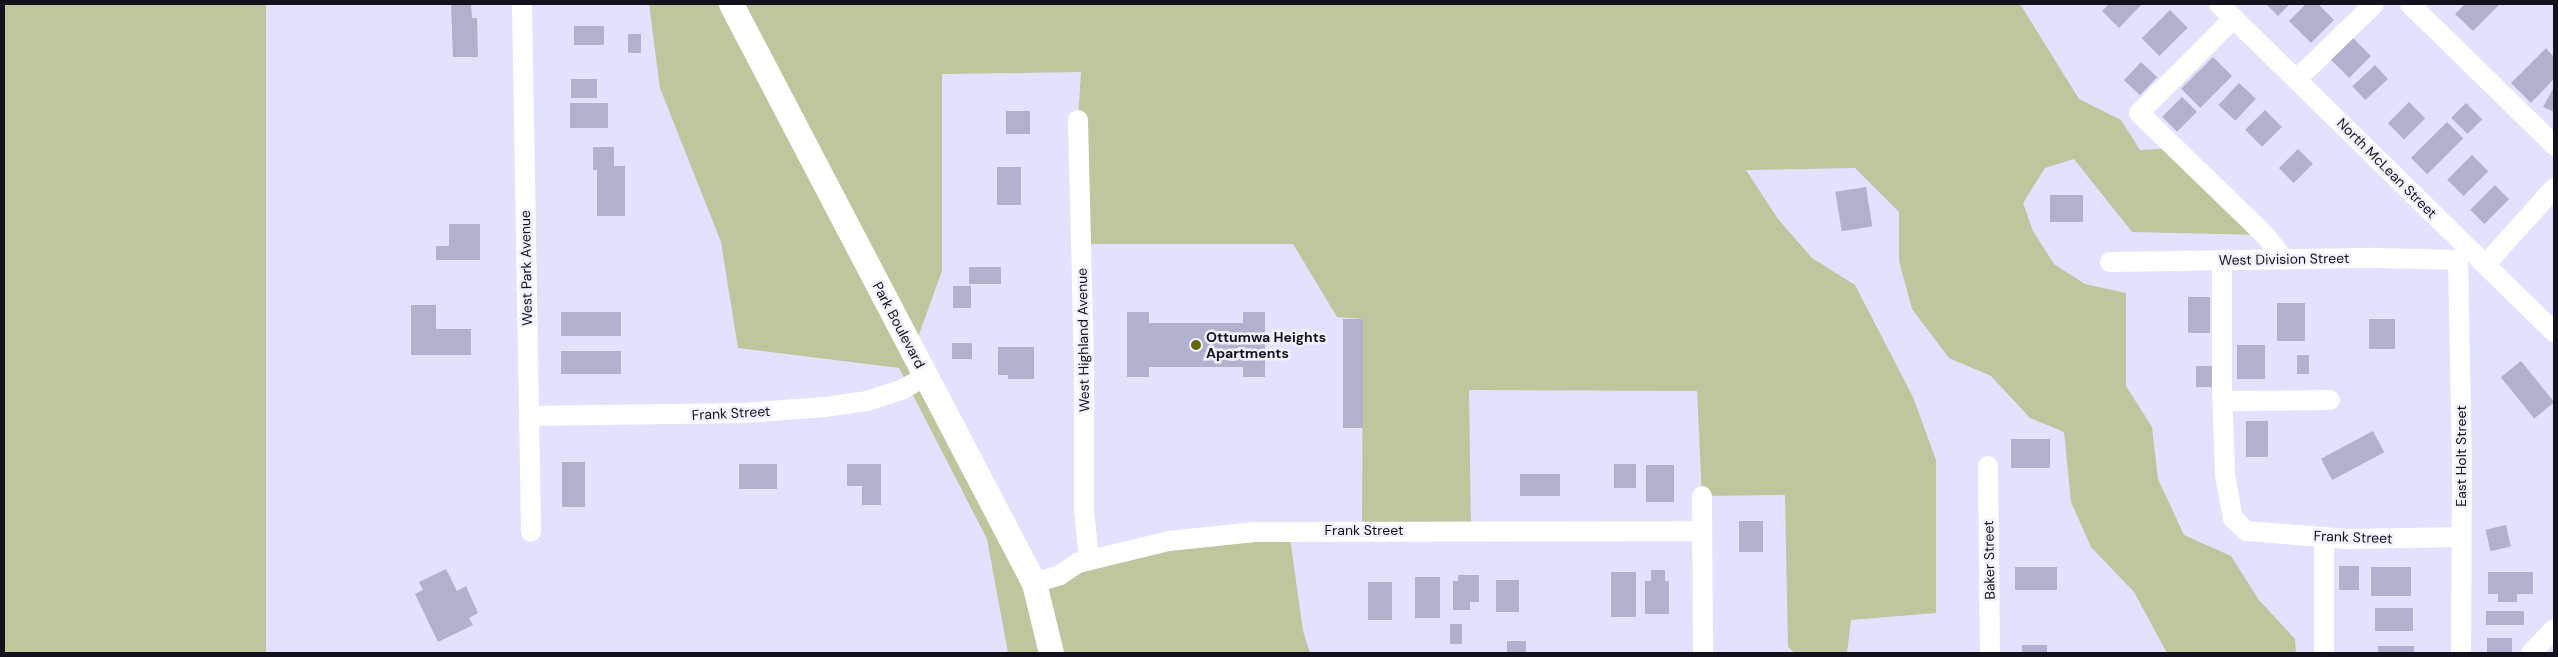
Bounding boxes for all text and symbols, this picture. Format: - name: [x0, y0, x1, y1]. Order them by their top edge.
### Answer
- street label: North McLean Street: [2334, 115, 2440, 221]
- street label: West Park Avenue: [517, 210, 535, 326]
- street label: West Division Street: [2219, 249, 2349, 269]
- street label: West Highland Avenue: [1073, 268, 1093, 412]
- street label: Park Boulevard: [869, 279, 929, 371]
- place label: Ottumwa Heights Apartments: [1206, 329, 1326, 362]
- marker: Ottumwa Heights Apartments: [1190, 339, 1202, 351]
- street label: Frank Street: [691, 403, 771, 423]
- street label: East Holt Street: [2453, 405, 2469, 507]
- street label: Baker Street: [1980, 520, 1998, 600]
- street label: Frank Street: [1325, 522, 1403, 538]
- street label: Frank Street: [2313, 527, 2393, 547]

